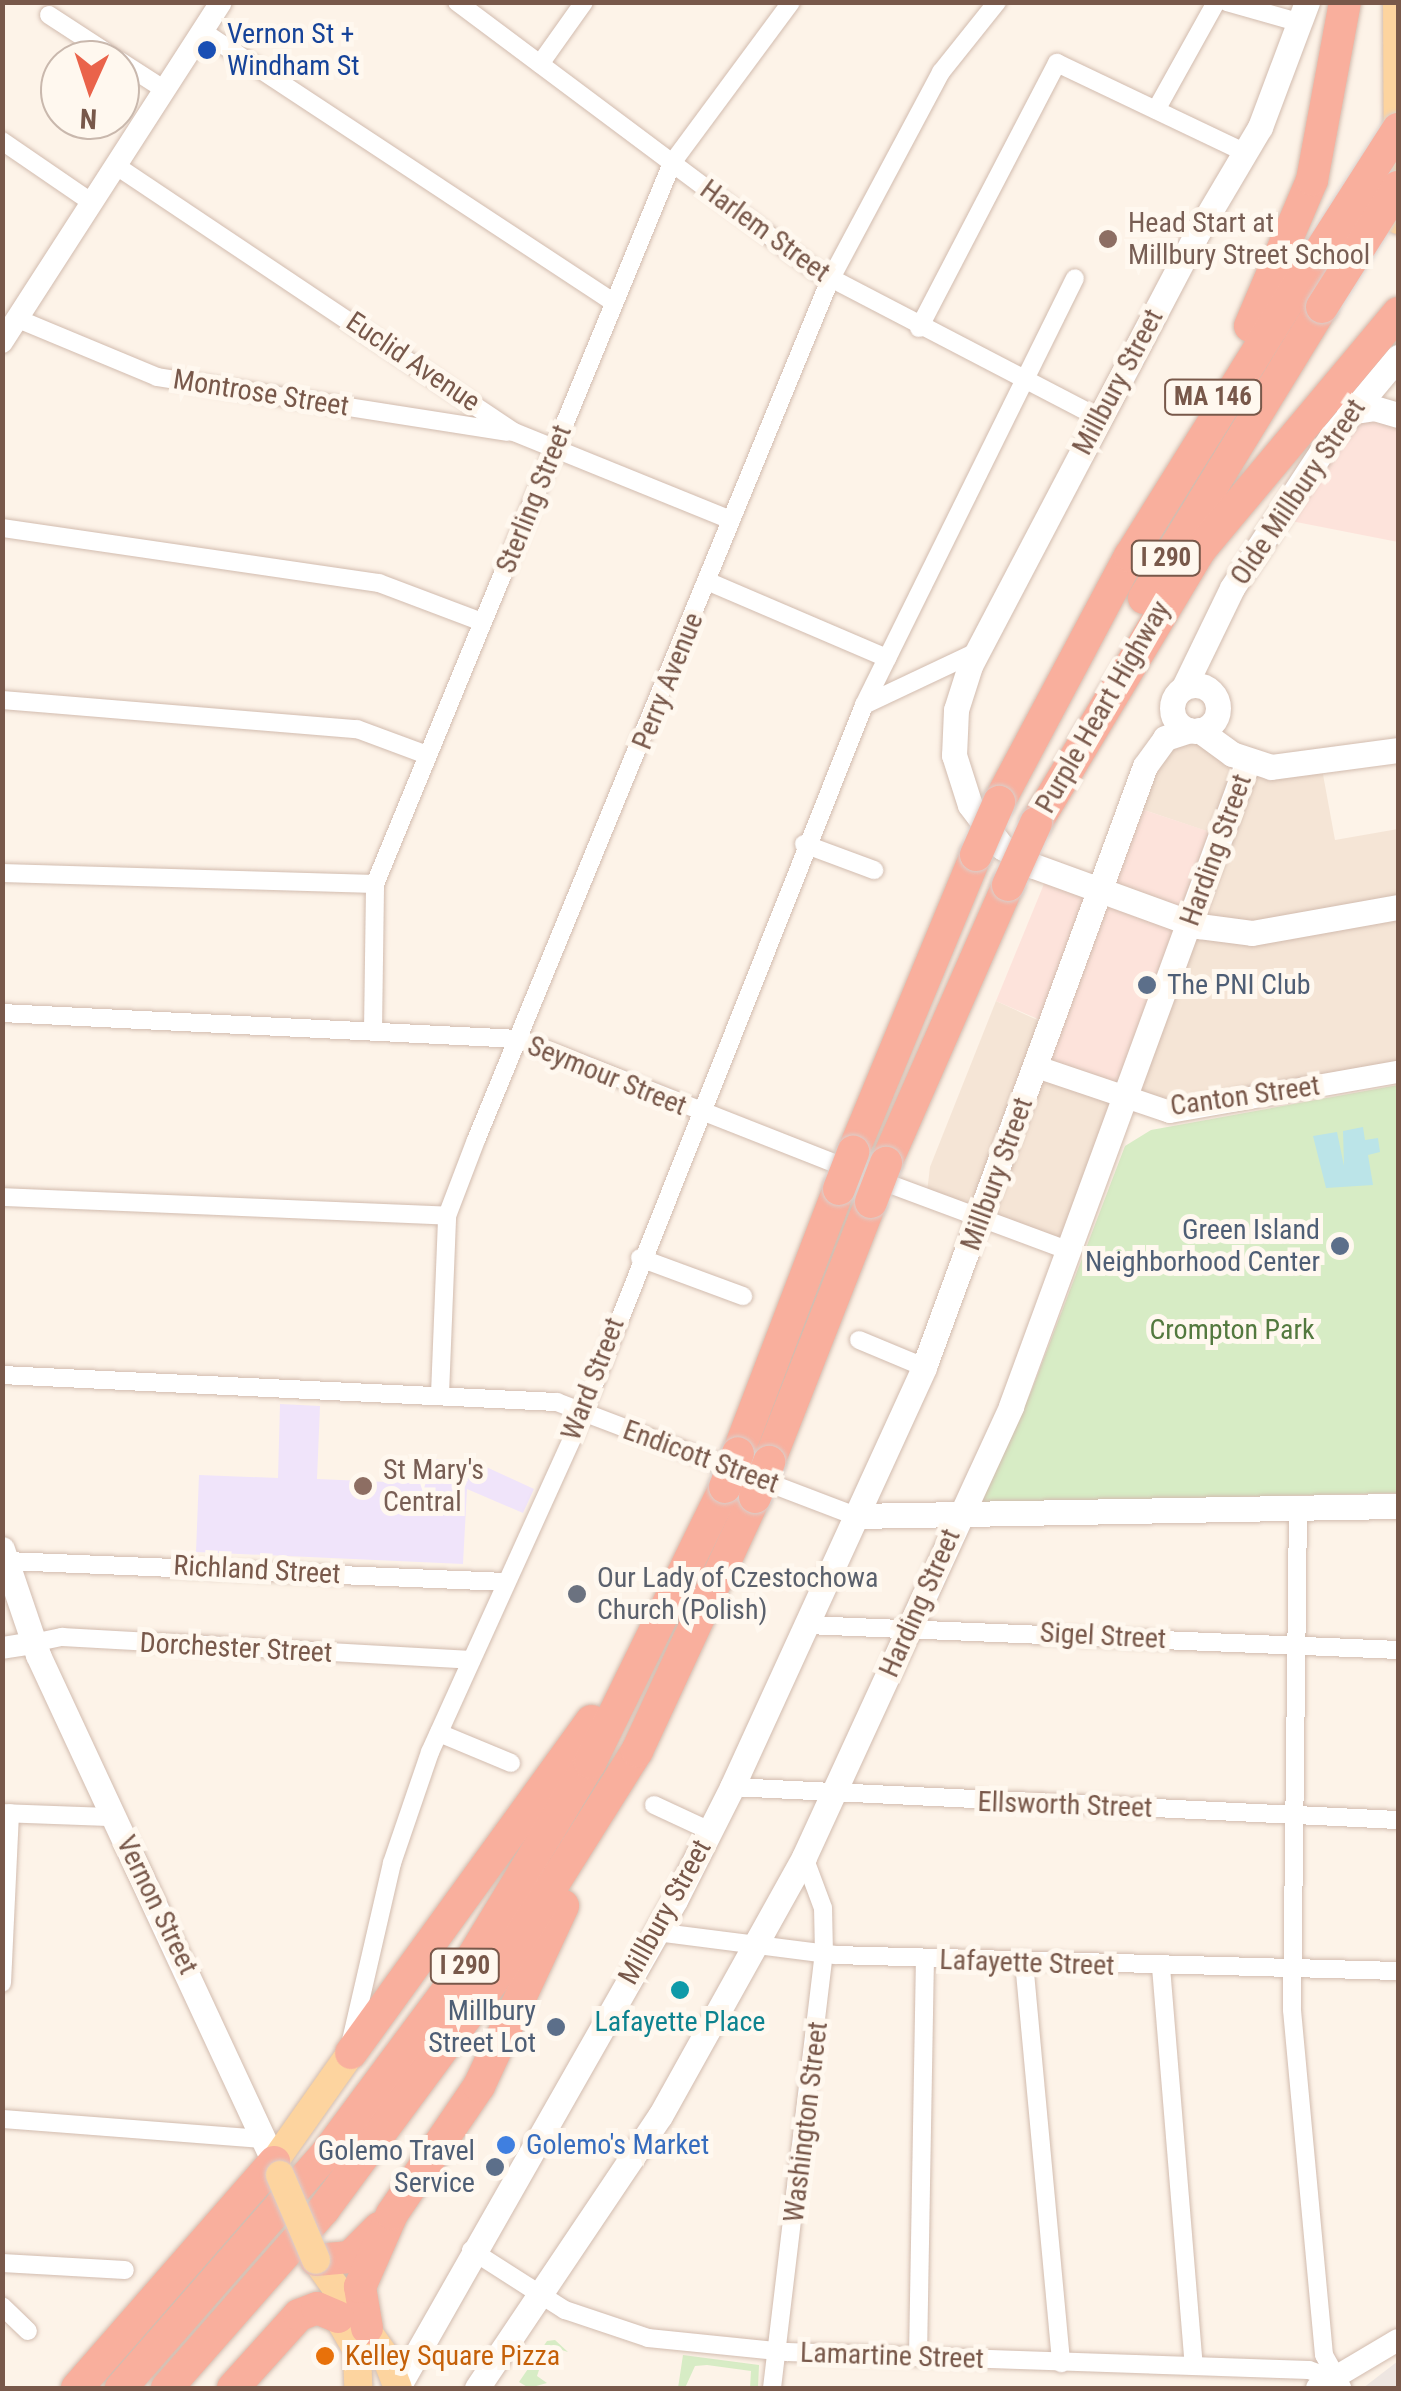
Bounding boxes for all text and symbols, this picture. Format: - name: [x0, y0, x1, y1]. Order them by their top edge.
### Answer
- place label: Vernon St + Windham St: [227, 17, 359, 83]
- marker: Vernon St + Windham St: [196, 39, 218, 61]
- north arrow: [40, 40, 140, 140]
- text: N: [79, 102, 98, 135]
- street label: Harlem Street: [694, 173, 836, 289]
- place label: Head Start at Millbury Street School: [1128, 206, 1370, 272]
- marker: Head Start at Millbury Street School: [1097, 228, 1119, 250]
- street label: Millbury Street: [1066, 303, 1170, 461]
- street label: Euclid Avenue: [340, 305, 486, 419]
- street label: Montrose Street: [171, 363, 351, 423]
- road number: MA 146: [1163, 377, 1263, 417]
- street label: Olde Millbury Street: [1223, 393, 1373, 591]
- street label: Sterling Street: [489, 420, 579, 578]
- road number: I 290: [1128, 538, 1204, 578]
- street label: Purple Heart Highway: [1029, 595, 1177, 819]
- street label: Perry Avenue: [625, 608, 711, 754]
- street label: Harding Street: [1173, 770, 1259, 930]
- place label: The PNI Club: [1167, 968, 1311, 1002]
- marker: The PNI Club: [1136, 974, 1158, 996]
- street label: Seymour Street: [523, 1029, 691, 1123]
- street label: Canton Street: [1168, 1069, 1322, 1123]
- street label: Millbury Street: [954, 1093, 1040, 1255]
- place label: Green Island Neighborhood Center: [1085, 1213, 1320, 1279]
- marker: Green Island Neighborhood Center: [1329, 1235, 1351, 1257]
- street label: Ward Street: [554, 1313, 632, 1445]
- park label: Crompton Park: [1149, 1313, 1315, 1347]
- street label: Endicott Street: [618, 1413, 784, 1501]
- place label: St Mary's Central: [383, 1453, 484, 1519]
- marker: St Mary's Central: [352, 1475, 374, 1497]
- street label: Harding Street: [872, 1524, 968, 1682]
- street label: Richland Street: [173, 1549, 341, 1591]
- place label: Our Lady of Czestochowa Church (Polish): [597, 1561, 878, 1627]
- marker: Our Lady of Czestochowa Church (Polish): [566, 1583, 588, 1605]
- street label: Sigel Street: [1039, 1616, 1167, 1656]
- street label: Dorchester Street: [139, 1626, 333, 1670]
- street label: Ellsworth Street: [977, 1785, 1153, 1825]
- street label: Vernon Street: [109, 1830, 205, 1980]
- street label: Millbury Street: [611, 1834, 719, 1990]
- street label: Lafayette Street: [939, 1943, 1115, 1983]
- road number: I 290: [428, 1946, 502, 1986]
- marker: Lafayette Place: [669, 1979, 691, 2001]
- place label: Millbury Street Lot: [428, 1994, 536, 2060]
- place label: Lafayette Place: [595, 2005, 765, 2039]
- marker: Millbury Street Lot: [545, 2016, 567, 2038]
- street label: Washington Street: [777, 2020, 835, 2224]
- place label: Golemo's Market: [526, 2128, 709, 2162]
- place label: Golemo Travel Service: [317, 2134, 475, 2200]
- marker: Golemo's Market: [495, 2134, 517, 2156]
- marker: Golemo Travel Service: [484, 2156, 506, 2178]
- street label: Lamartine Street: [800, 2336, 984, 2376]
- place label: Kelley Square Pizza: [345, 2339, 560, 2373]
- marker: Kelley Square Pizza: [314, 2345, 336, 2367]

